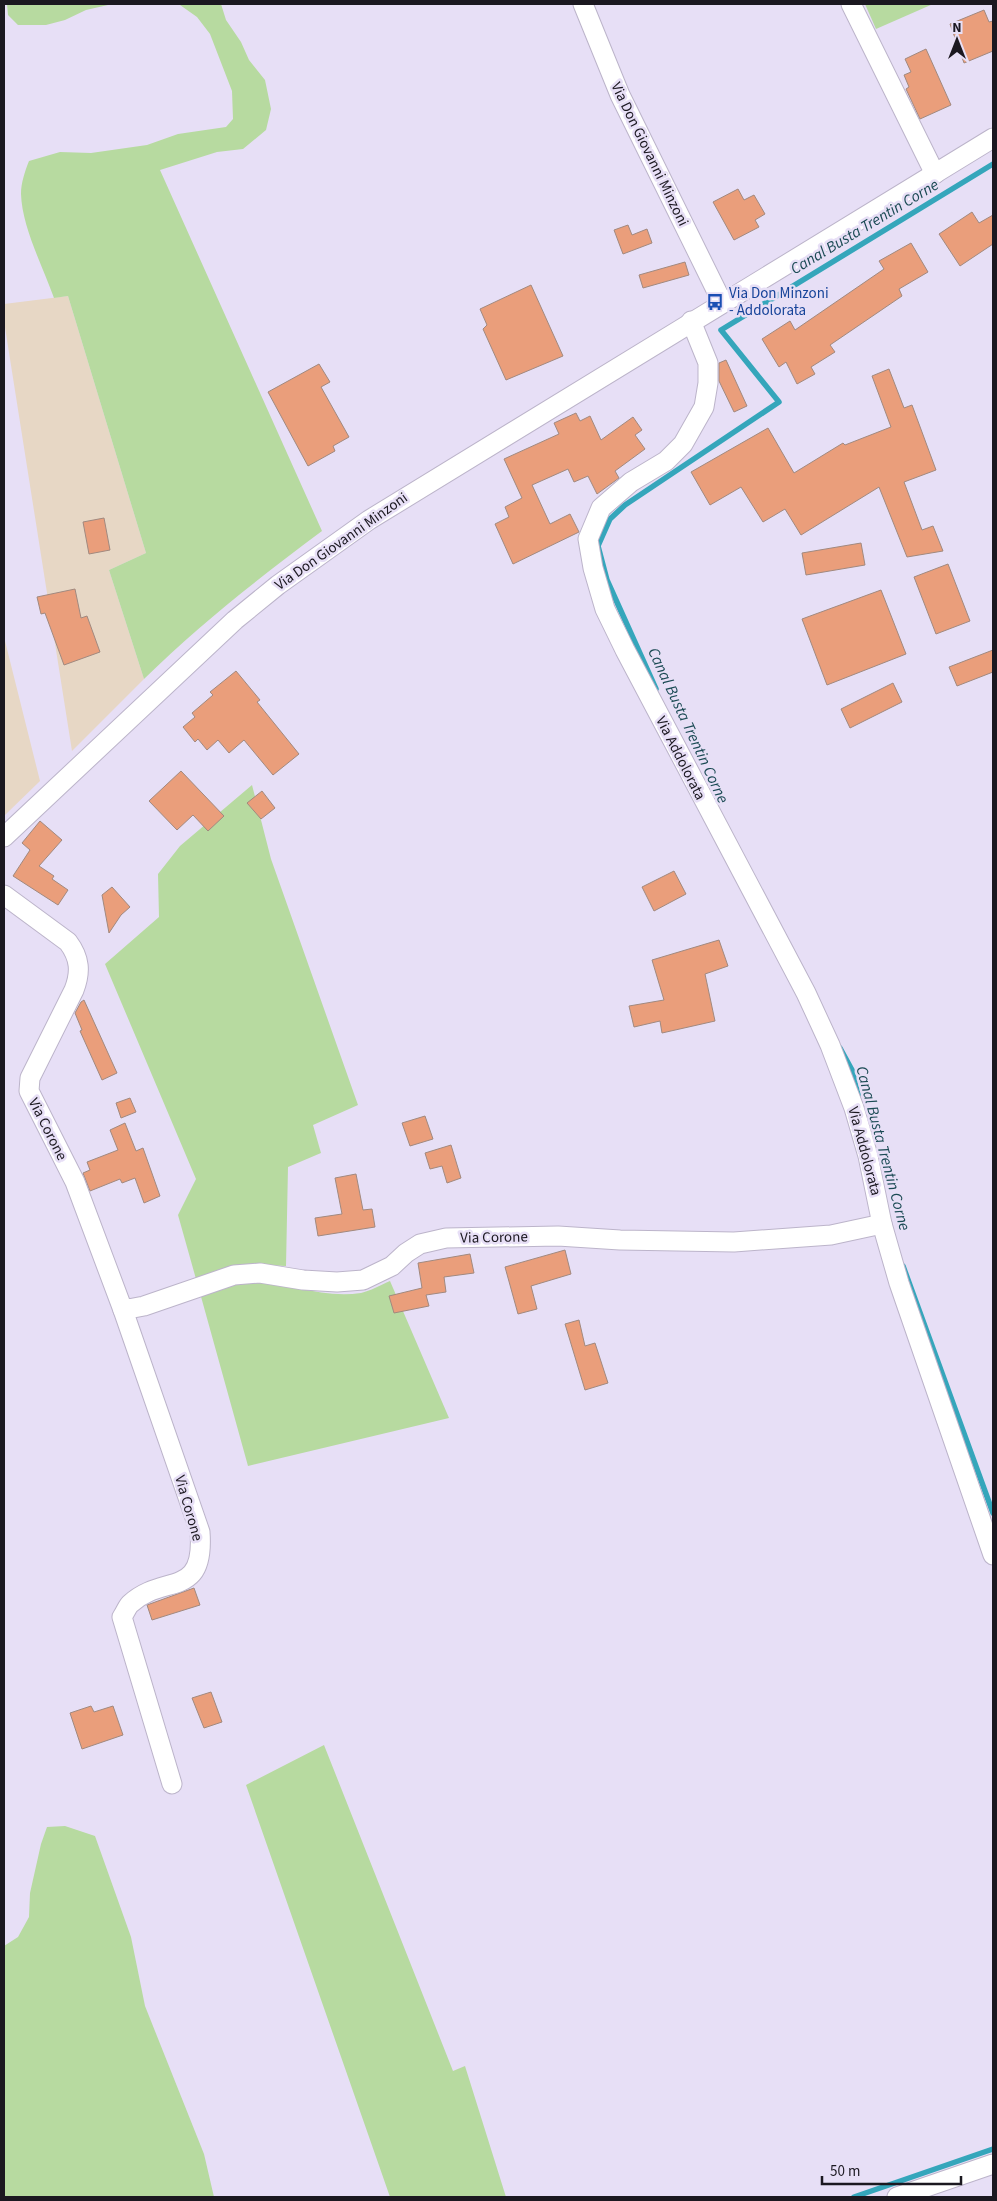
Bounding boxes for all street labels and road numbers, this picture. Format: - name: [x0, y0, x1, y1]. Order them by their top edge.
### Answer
- street label: Via Don Giovanni Minzoni: [605, 79, 694, 230]
- street label: Via Don Giovanni Minzoni: [271, 488, 412, 595]
- street label: Via Addolorata: [650, 713, 711, 804]
- street label: Via Corone: [23, 1094, 72, 1164]
- street label: Via Addolorata: [843, 1104, 886, 1198]
- street label: Via Corone: [460, 1226, 528, 1249]
- street label: Via Corone: [169, 1473, 208, 1543]

